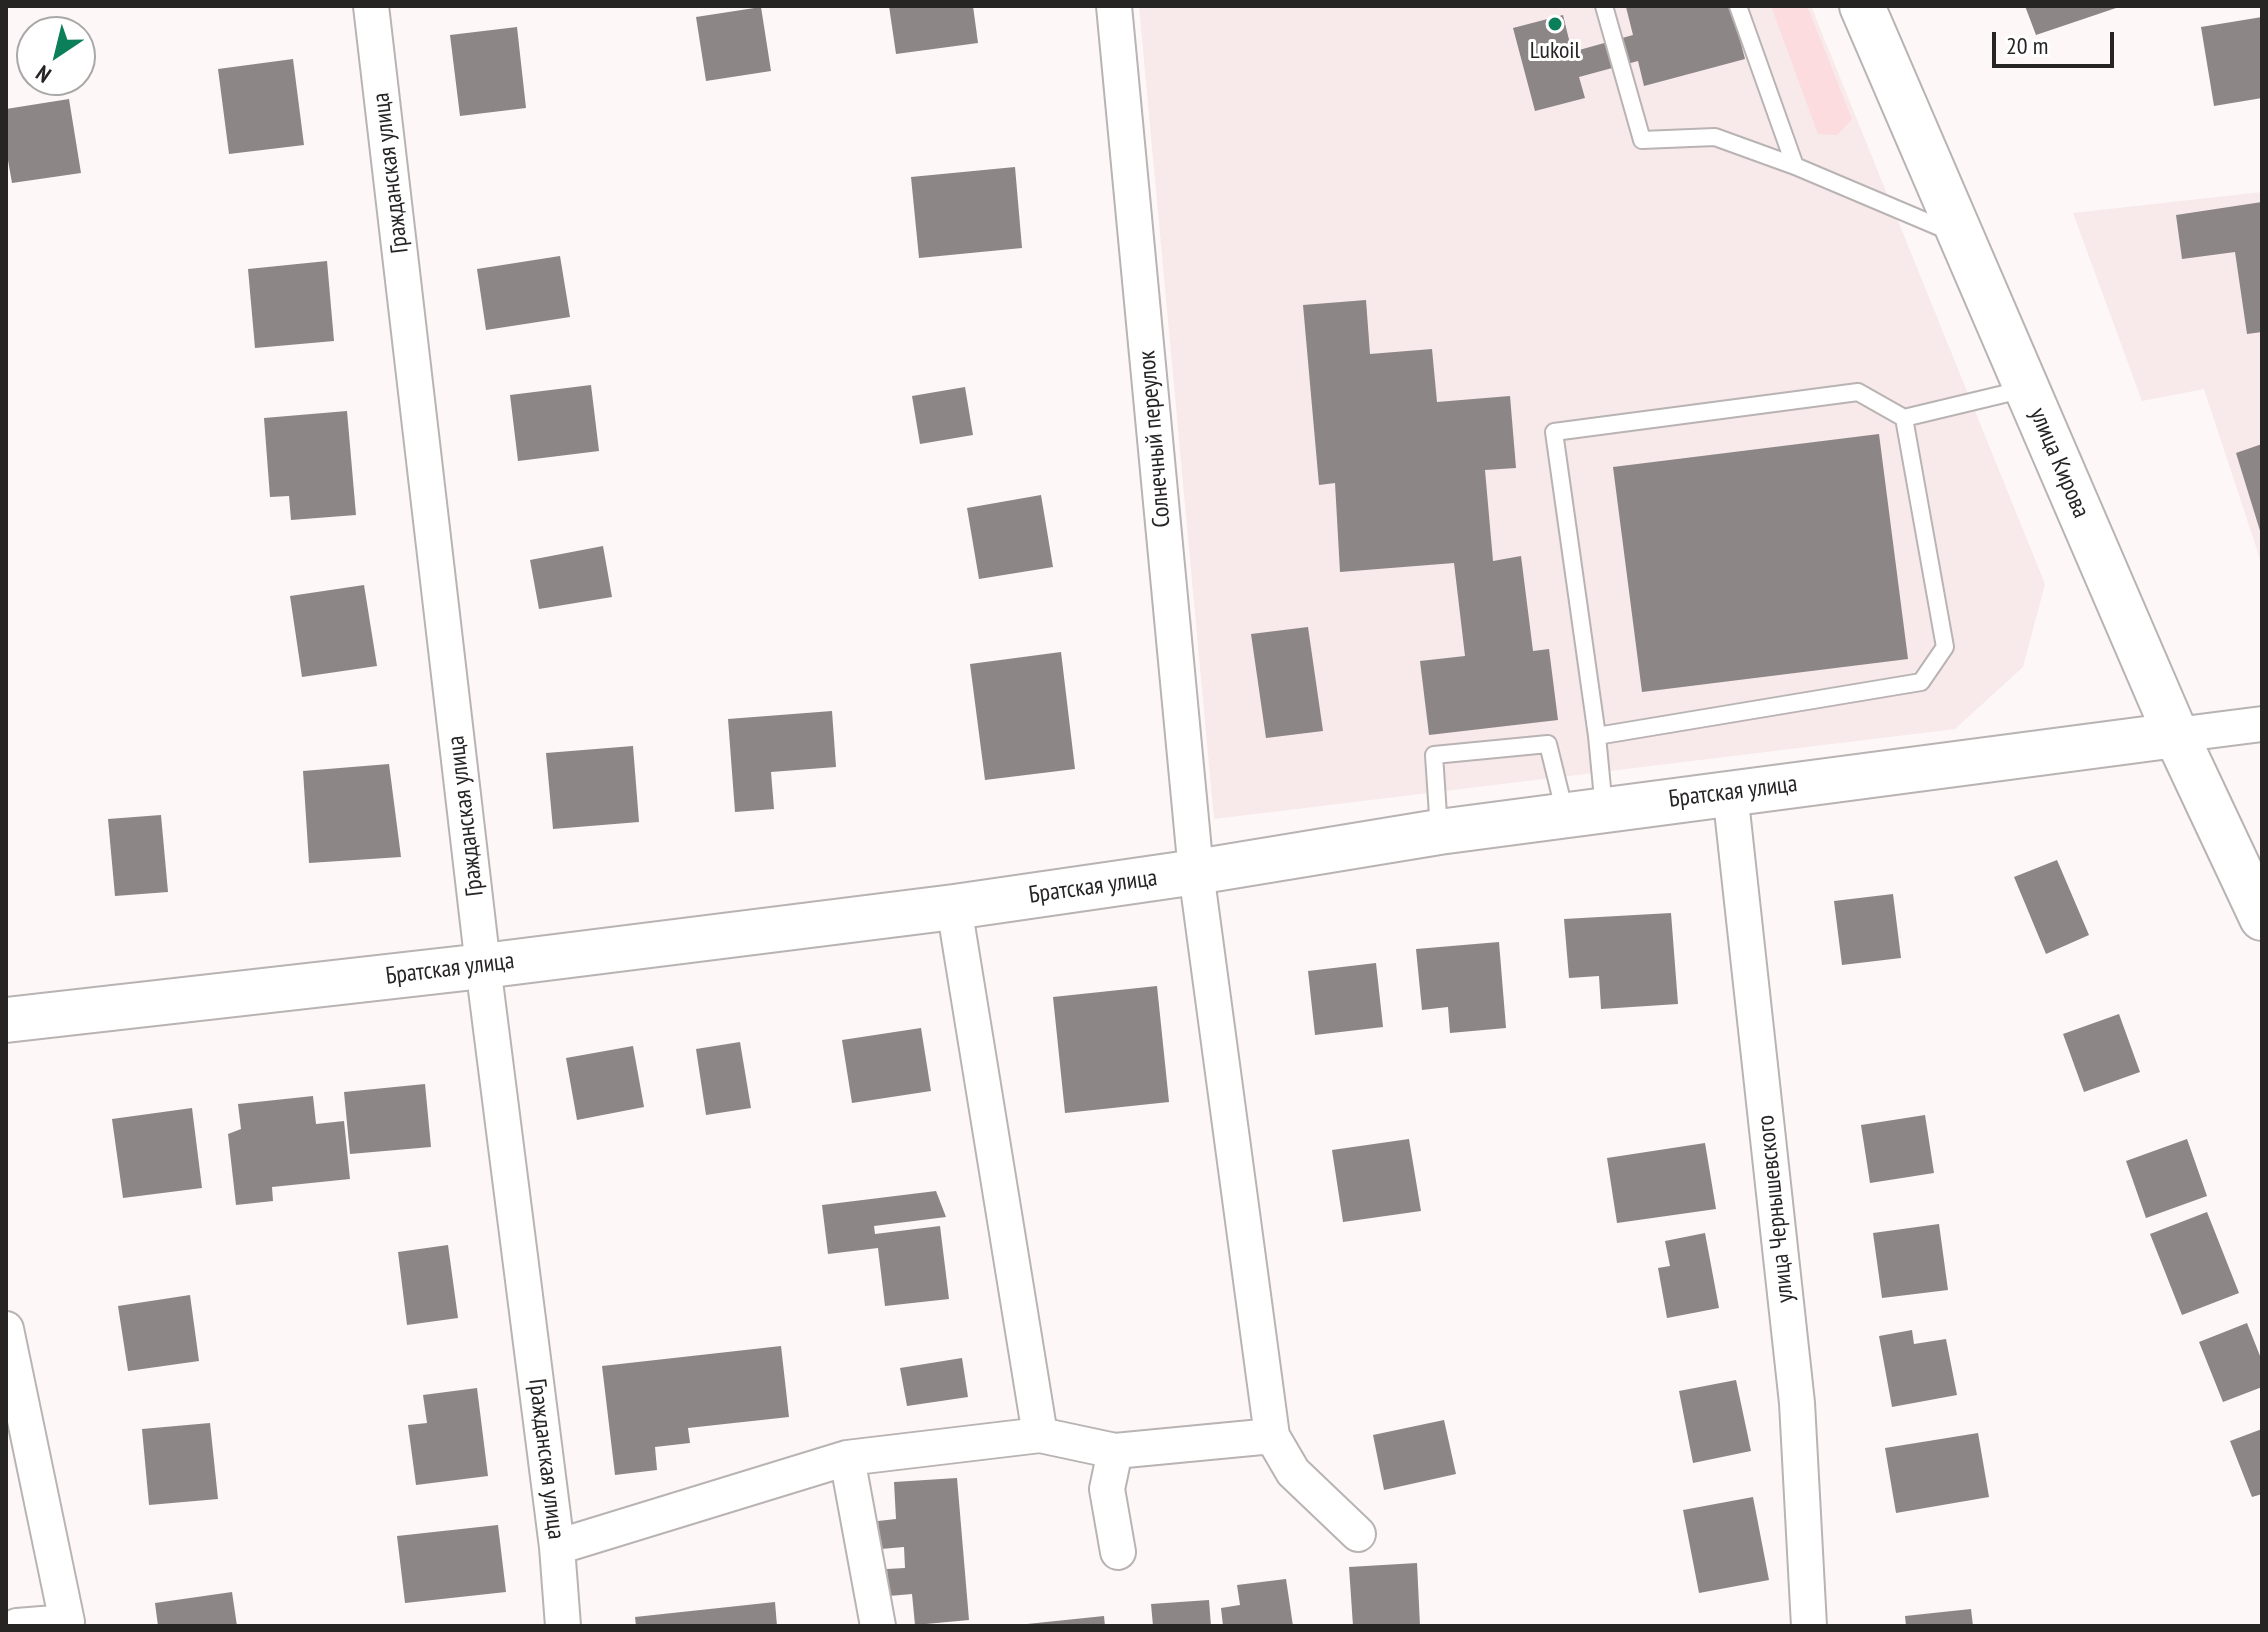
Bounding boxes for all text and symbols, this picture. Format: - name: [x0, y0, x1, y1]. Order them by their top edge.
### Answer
- marker: Lukoil: [1546, 15, 1564, 33]
- north arrow: [16, 16, 96, 96]
- scale bar: [1996, 16, 2118, 66]
- text: 20 m: [2006, 30, 2048, 61]
- place label: Lukoil: [1530, 37, 1580, 65]
- text: N: [30, 59, 56, 89]
- street label: Гражданская улица: [367, 91, 415, 255]
- street label: Солнечный переулок: [1133, 349, 1177, 529]
- street label: улица Кирова: [2023, 404, 2095, 522]
- street label: Гражданская улица: [442, 734, 490, 898]
- street label: Братская улица: [1667, 770, 1799, 814]
- street label: Братская улица: [1027, 864, 1159, 910]
- street label: Братская улица: [384, 947, 516, 991]
- street label: улица Чернышевского: [1752, 1114, 1800, 1304]
- street label: Гражданская улица: [522, 1377, 570, 1541]

